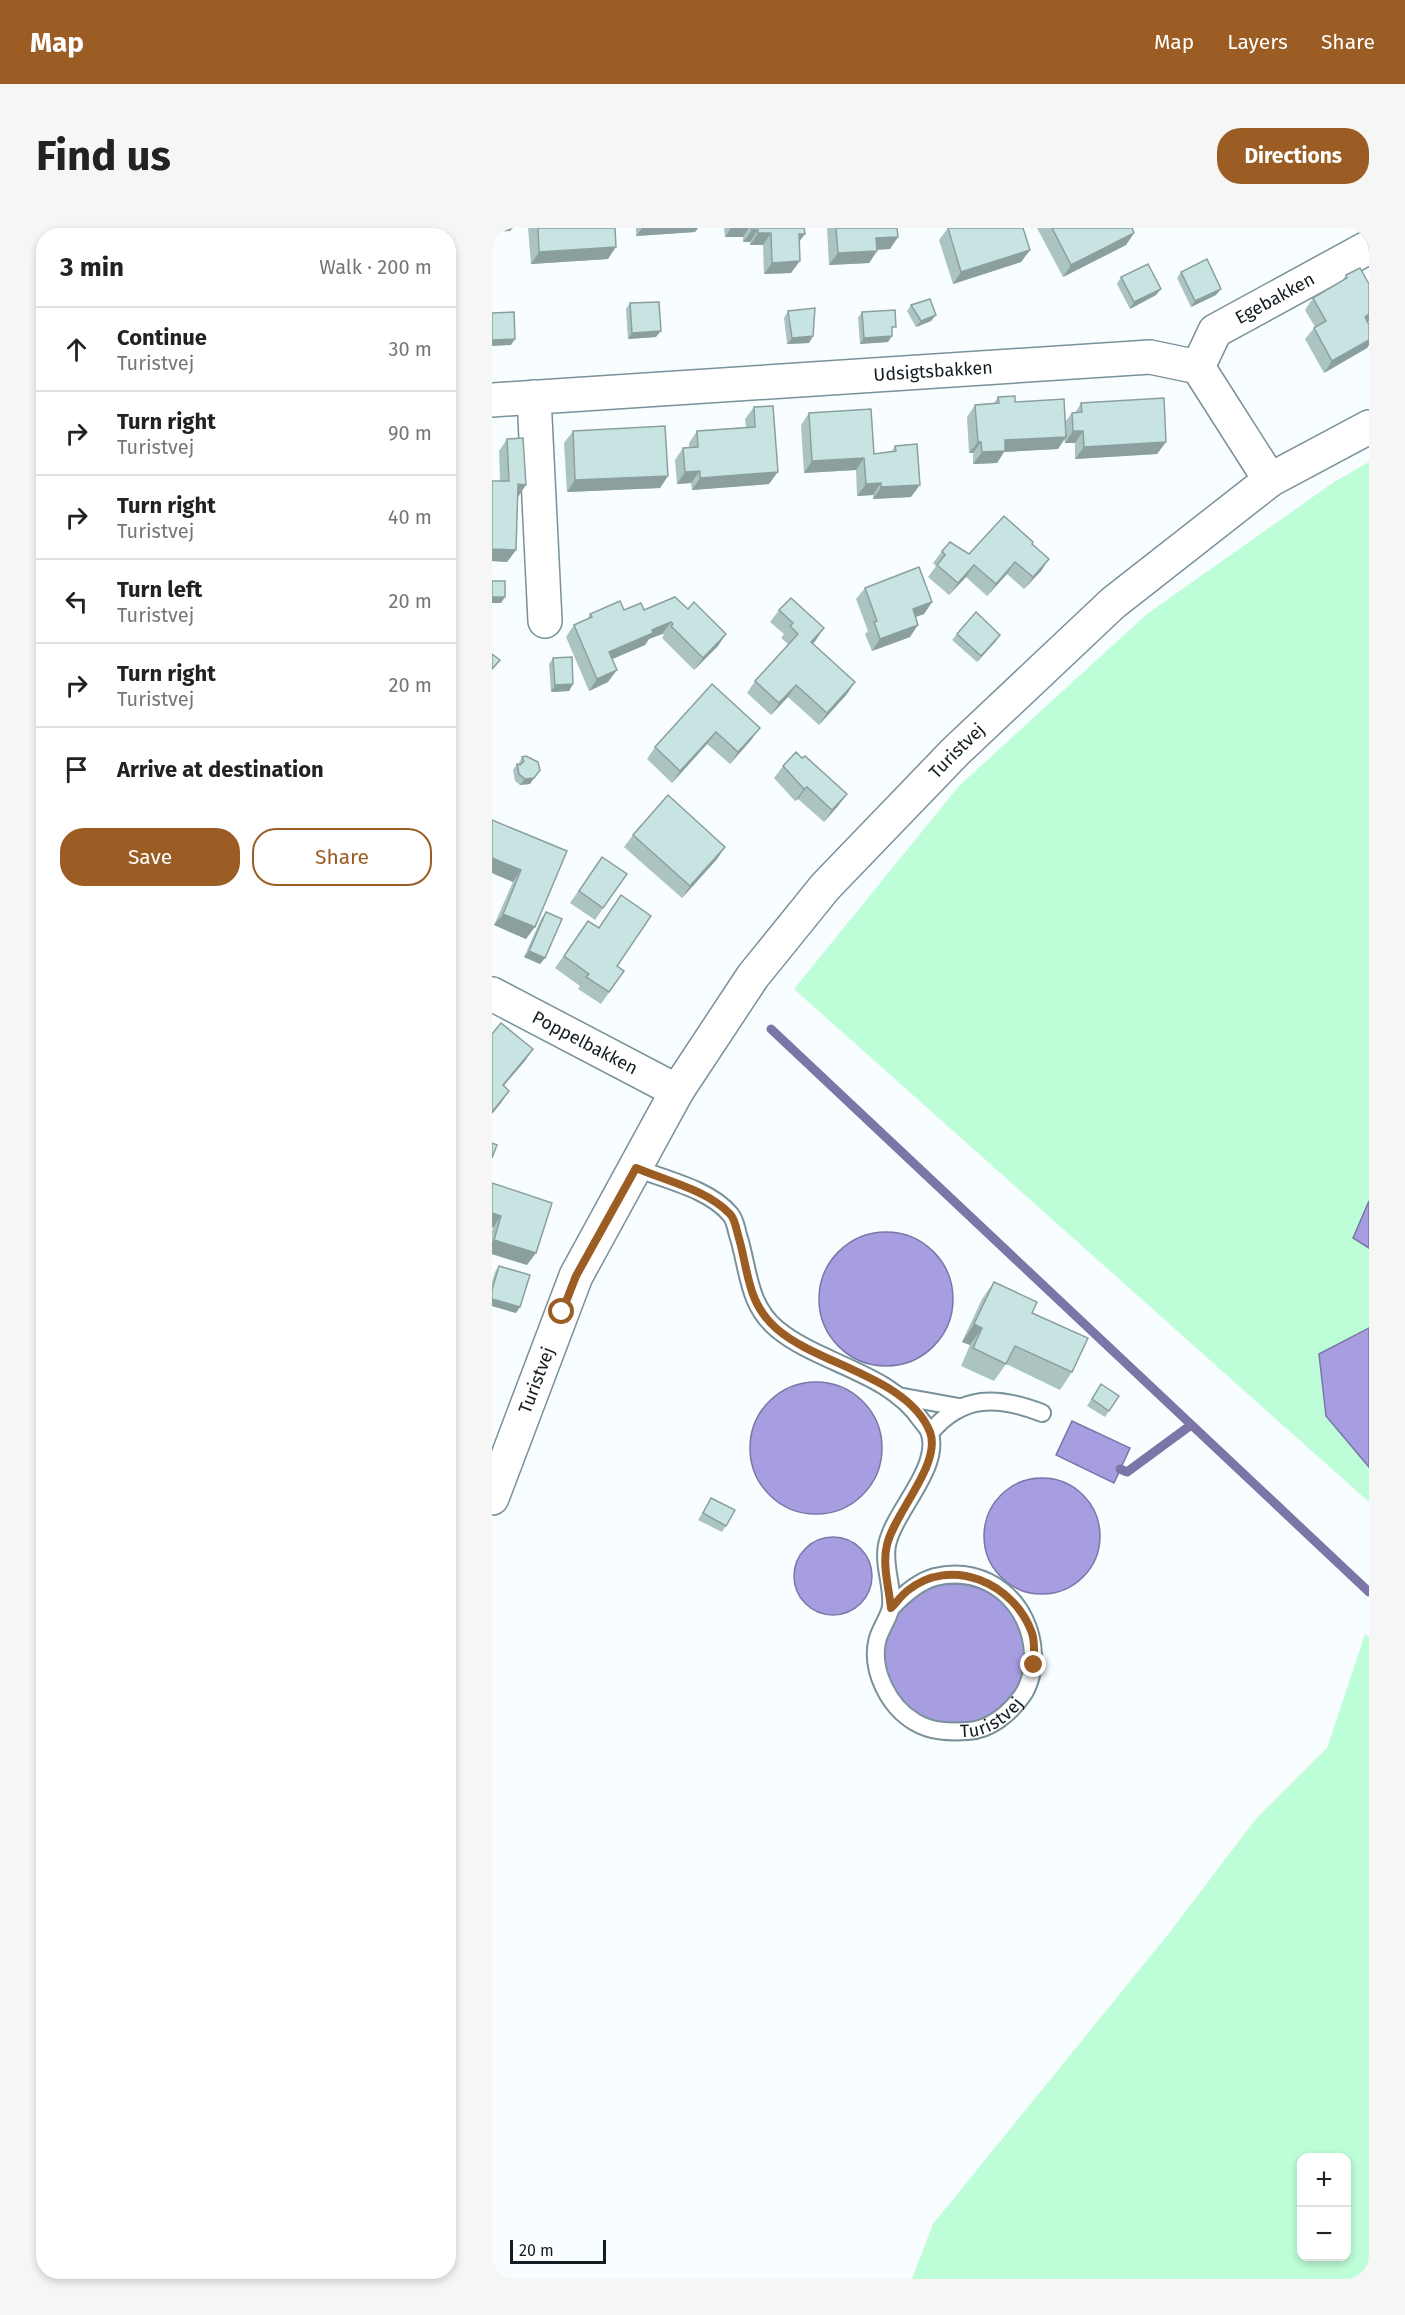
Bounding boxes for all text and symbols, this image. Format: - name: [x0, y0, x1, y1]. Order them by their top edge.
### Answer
- text: Map: [30, 26, 84, 59]
- text: Map: [1154, 29, 1194, 55]
- text: Layers: [1227, 29, 1288, 55]
- text: Share: [1321, 29, 1375, 55]
- button: Directions: [1217, 128, 1369, 184]
- text: Find us: [36, 131, 171, 181]
- text: 3 min: [60, 252, 124, 283]
- text: Walk · 200 m: [319, 255, 432, 279]
- street label: Egebakken: [1231, 268, 1318, 329]
- text: Continue: [117, 324, 207, 351]
- icon: ahead: [60, 333, 93, 366]
- text: 30 m: [388, 337, 432, 361]
- text: Turistvej: [117, 351, 194, 375]
- street label: Udsigtsbakken: [873, 356, 993, 386]
- text: Turn right: [117, 408, 216, 435]
- icon: right: [60, 417, 93, 450]
- text: 90 m: [388, 421, 432, 445]
- text: Turistvej: [117, 435, 194, 459]
- text: Turn right: [117, 492, 216, 519]
- icon: right: [60, 501, 93, 534]
- text: 40 m: [388, 505, 432, 529]
- text: Turistvej: [117, 519, 194, 543]
- text: Turn left: [117, 576, 202, 603]
- icon: left: [60, 585, 93, 618]
- text: 20 m: [389, 589, 432, 613]
- text: Turistvej: [117, 603, 194, 627]
- text: Turn right: [117, 660, 216, 687]
- icon: right: [60, 669, 93, 702]
- text: 20 m: [389, 673, 432, 697]
- text: Turistvej: [117, 687, 194, 711]
- street label: Turistvej: [924, 719, 989, 783]
- icon: arrive: [60, 753, 93, 786]
- text: Arrive at destination: [117, 756, 324, 783]
- button: Save: [60, 828, 240, 886]
- button: Share: [252, 828, 432, 886]
- street label: Poppelbakken: [529, 1006, 641, 1079]
- route start: [548, 1298, 574, 1324]
- street label: Turistvej: [514, 1344, 559, 1417]
- route end: [1020, 1651, 1046, 1677]
- street label: Turistvej: [960, 1693, 1028, 1742]
- map controls: [1297, 2153, 1351, 2261]
- button: +: [1297, 2153, 1351, 2207]
- button: −: [1297, 2207, 1351, 2261]
- scale bar: [510, 2237, 606, 2264]
- text: 20 m: [519, 2241, 554, 2260]

